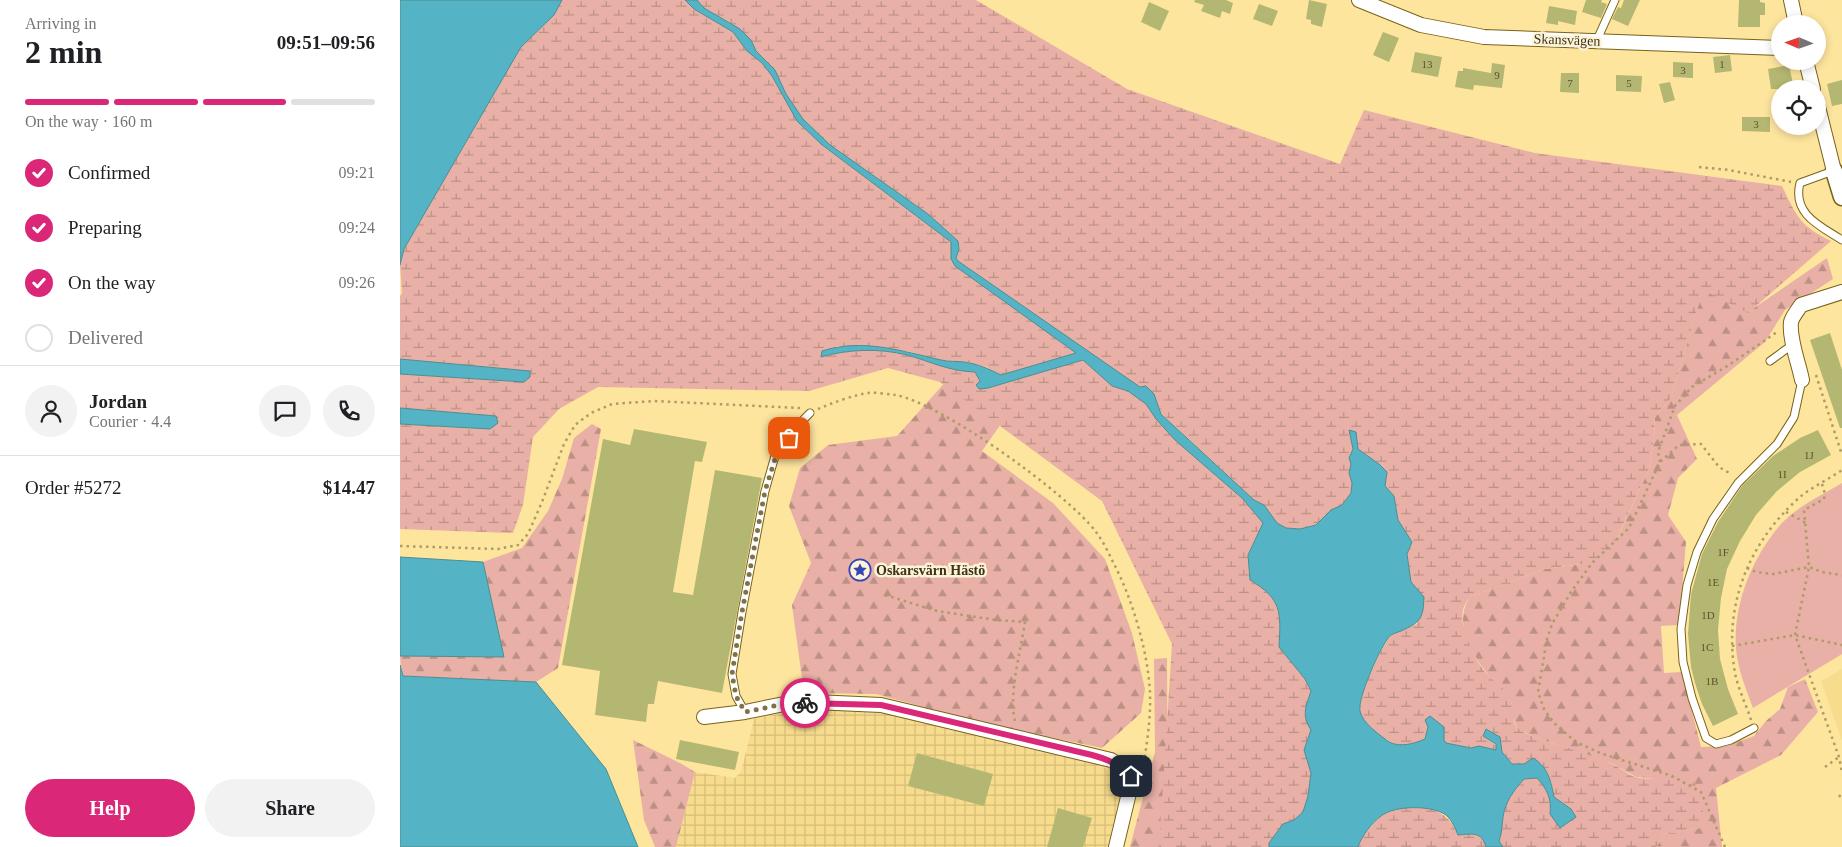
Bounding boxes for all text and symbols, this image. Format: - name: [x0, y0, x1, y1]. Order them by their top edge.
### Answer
- text: Arriving in: [25, 15, 97, 32]
- north arrow: [1771, 15, 1826, 70]
- map controls: [1771, 15, 1826, 135]
- street label: Skansvägen: [1533, 31, 1601, 49]
- text: 09:51–09:56: [277, 32, 375, 53]
- text: 2 min: [25, 34, 102, 70]
- house number: 13: [1422, 58, 1433, 70]
- house number: 1: [1719, 58, 1725, 70]
- house number: 3: [1680, 64, 1686, 76]
- house number: 9: [1494, 69, 1500, 81]
- house number: 7: [1567, 77, 1573, 89]
- house number: 5: [1626, 77, 1632, 89]
- button: locate: [1771, 80, 1826, 135]
- text: On the way · 160 m: [25, 113, 153, 130]
- house number: 3: [1753, 118, 1759, 130]
- icon: check: [25, 159, 53, 187]
- text: Confirmed: [68, 162, 150, 183]
- text: 09:21: [339, 164, 375, 181]
- icon: check: [25, 214, 53, 242]
- text: Preparing: [68, 217, 142, 238]
- text: 09:24: [339, 219, 375, 236]
- icon: check: [25, 269, 53, 297]
- text: On the way: [68, 272, 156, 293]
- text: 09:26: [339, 274, 375, 291]
- text: Delivered: [68, 327, 143, 348]
- button: person: [25, 385, 77, 437]
- button: chat: [259, 385, 311, 437]
- button: phone: [323, 385, 375, 437]
- text: Jordan: [89, 391, 147, 412]
- text: Courier · 4.4: [89, 413, 171, 430]
- pin: [768, 417, 810, 459]
- icon: bag: [775, 424, 803, 452]
- house number: 1J: [1804, 449, 1815, 461]
- house number: 1I: [1777, 468, 1787, 480]
- text: Order #5272: [25, 477, 122, 498]
- text: $14.47: [323, 477, 375, 498]
- house number: 1F: [1717, 546, 1729, 558]
- place icon: Oskarsvärn Hästö: [848, 558, 872, 582]
- place label: Oskarsvärn Hästö: [876, 563, 985, 578]
- house number: 1E: [1707, 576, 1719, 588]
- house number: 1D: [1701, 609, 1715, 621]
- house number: 1C: [1701, 641, 1713, 653]
- house number: 1B: [1706, 675, 1718, 687]
- courier: [780, 678, 830, 728]
- icon: bike: [791, 689, 819, 717]
- pin: [1110, 755, 1152, 797]
- icon: home: [1117, 762, 1145, 790]
- button: Help: [25, 779, 195, 837]
- button: Share: [205, 779, 375, 837]

